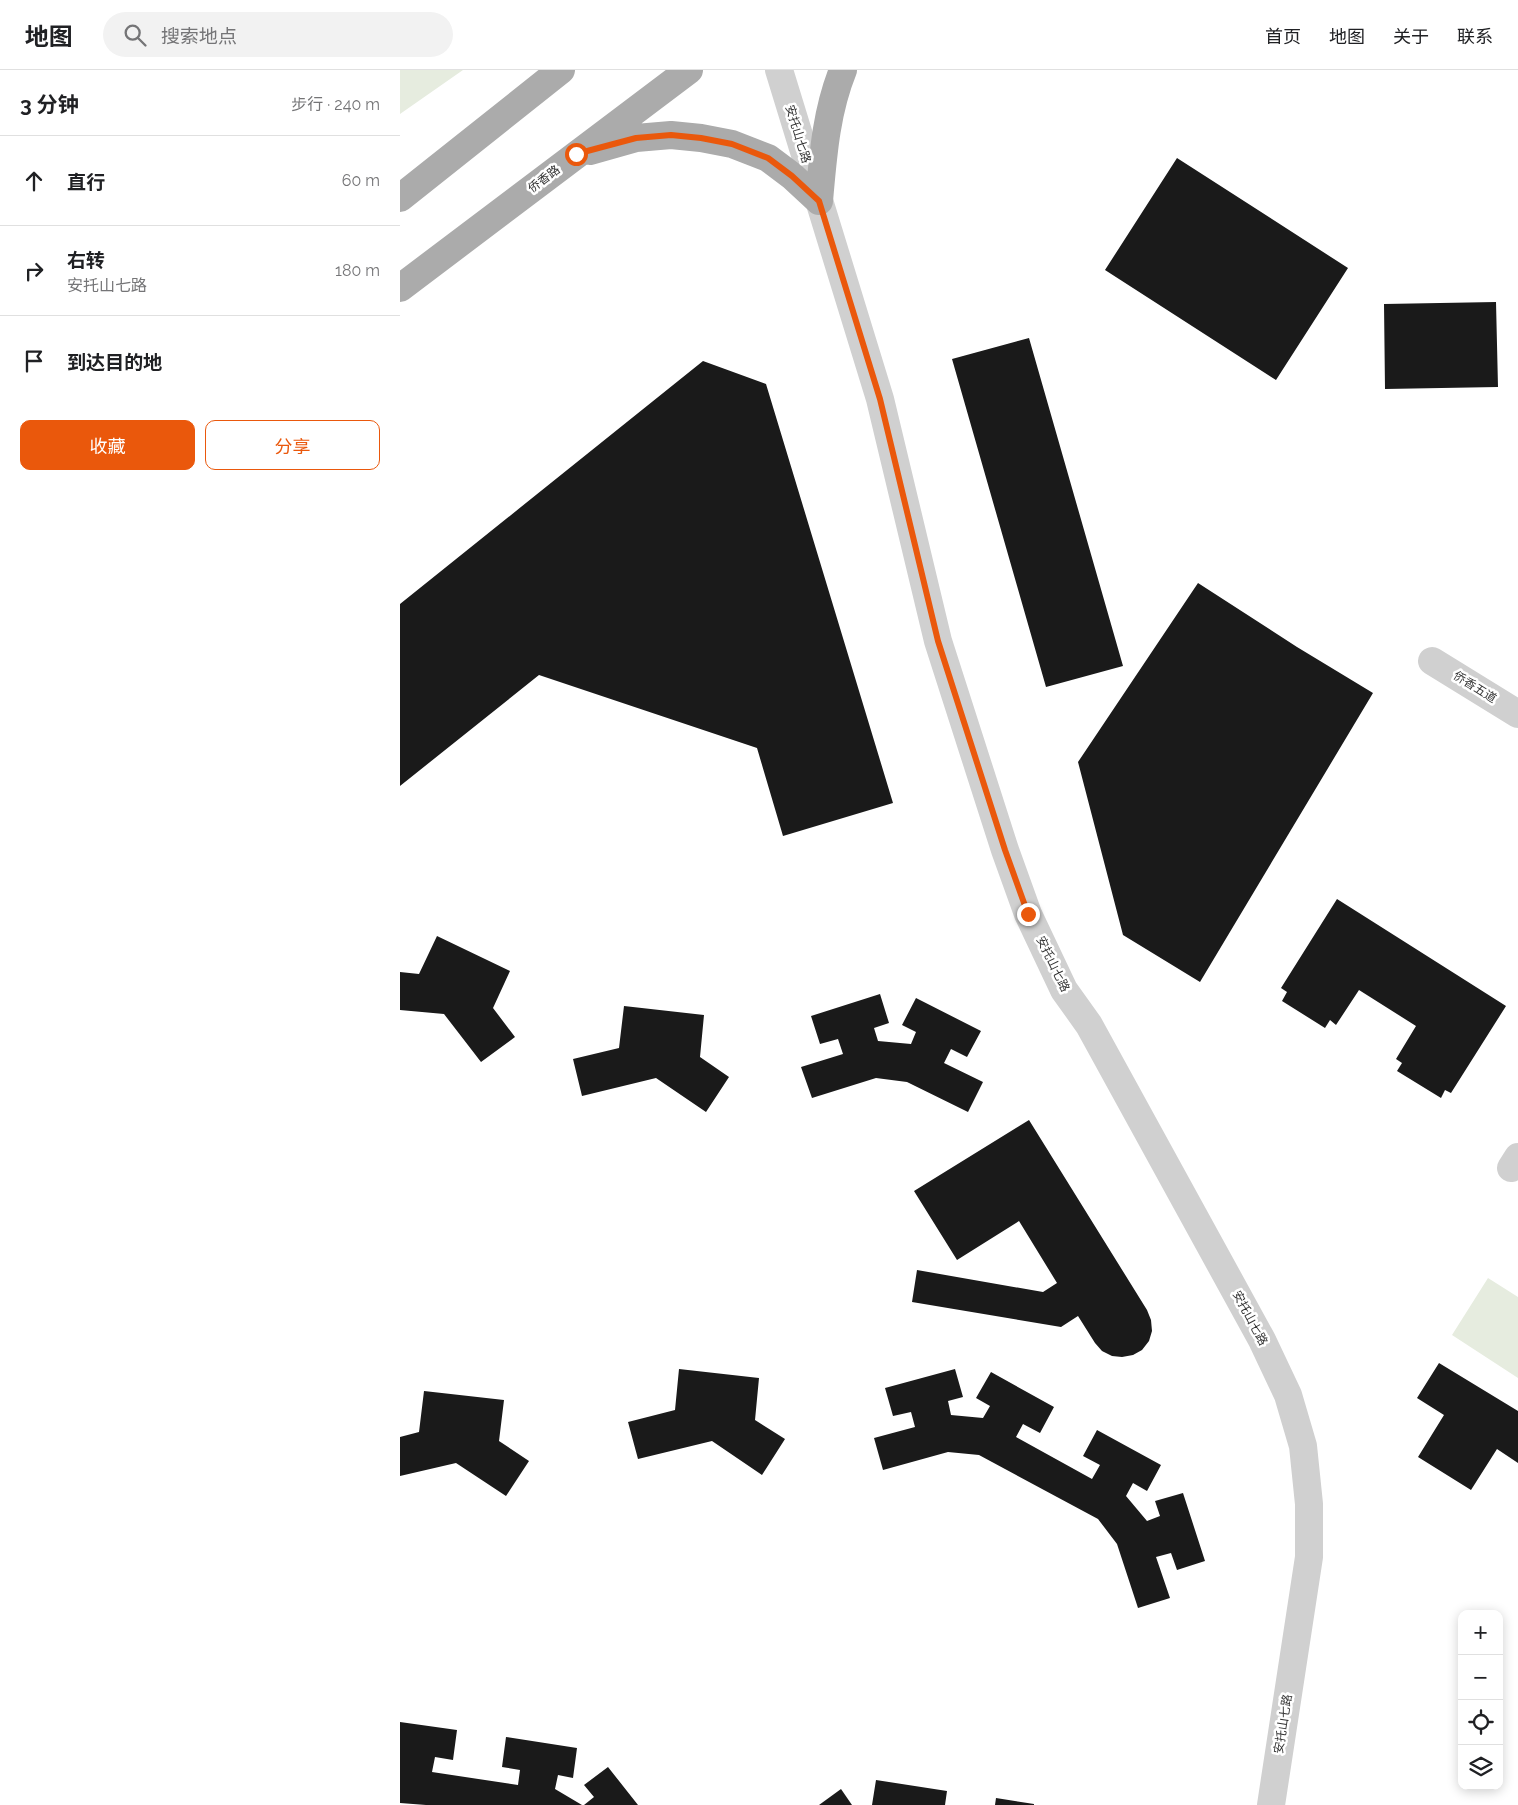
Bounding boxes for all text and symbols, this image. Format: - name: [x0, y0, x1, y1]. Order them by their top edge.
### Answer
- search box: [103, 12, 453, 57]
- icon: search: [121, 21, 149, 49]
- text: 地图: [25, 22, 73, 51]
- text: 搜索地点: [161, 25, 237, 47]
- text: 首页: [1265, 26, 1301, 47]
- text: 地图: [1329, 26, 1365, 47]
- text: 关于: [1393, 26, 1429, 47]
- text: 联系: [1457, 26, 1493, 47]
- text: 3 分钟: [20, 92, 79, 117]
- text: 步行 · 240 m: [291, 95, 380, 114]
- street label: 安托山七路: [783, 103, 813, 165]
- route start: [565, 143, 588, 166]
- street label: 侨香路: [525, 163, 563, 195]
- icon: ahead: [20, 167, 48, 195]
- text: 直行: [67, 171, 105, 193]
- text: 60 m: [342, 171, 380, 190]
- text: 右转: [67, 249, 105, 271]
- icon: right: [20, 257, 48, 285]
- text: 180 m: [335, 261, 380, 280]
- text: 安托山七路: [67, 276, 147, 295]
- icon: arrive: [20, 347, 48, 375]
- text: 到达目的地: [67, 351, 162, 373]
- button: 收藏: [20, 420, 195, 470]
- button: 分享: [205, 420, 380, 470]
- street label: 侨香五道: [1451, 668, 1499, 706]
- route end: [1017, 903, 1040, 926]
- street label: 安托山七路: [1034, 934, 1072, 994]
- street label: 安托山七路: [1230, 1288, 1270, 1348]
- map controls: [1458, 1610, 1503, 1790]
- button: +: [1458, 1610, 1503, 1655]
- button: −: [1458, 1655, 1503, 1700]
- street label: 安托山七路: [1271, 1693, 1295, 1755]
- button: locate: [1458, 1700, 1503, 1745]
- button: layers: [1458, 1745, 1503, 1790]

